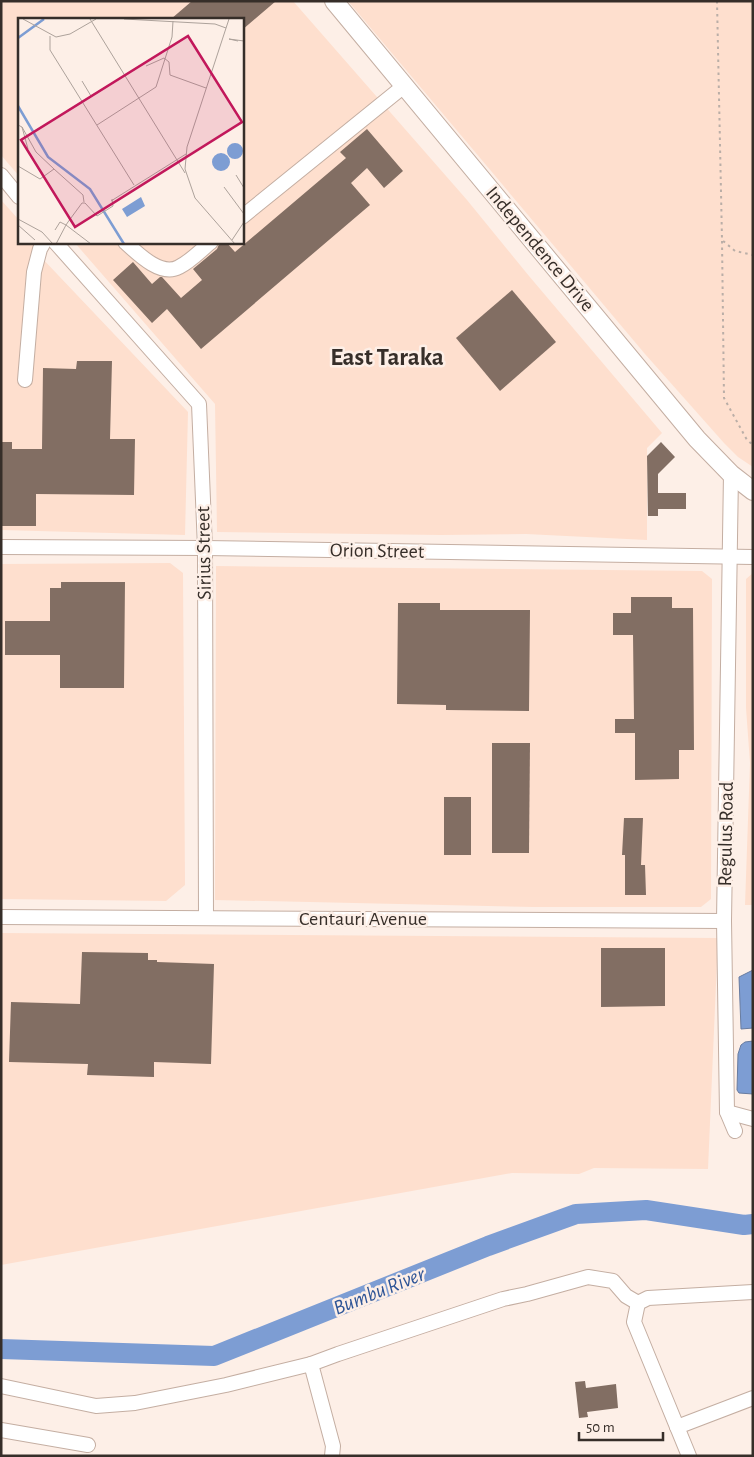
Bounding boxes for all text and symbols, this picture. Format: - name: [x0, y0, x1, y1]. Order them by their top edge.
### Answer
- inset map: [18, 18, 244, 244]
- street label: Independence Drive: [482, 183, 598, 315]
- district label: East Taraka: [330, 345, 444, 370]
- street label: Sirius Street: [193, 505, 215, 600]
- street label: Orion Street: [330, 540, 425, 562]
- street label: Regulus Road: [715, 781, 737, 887]
- street label: Centauri Avenue: [299, 909, 427, 929]
- water label: Bumbu River: [330, 1263, 429, 1319]
- scale bar: [579, 1410, 663, 1442]
- text: 50 m: [586, 1420, 615, 1435]

